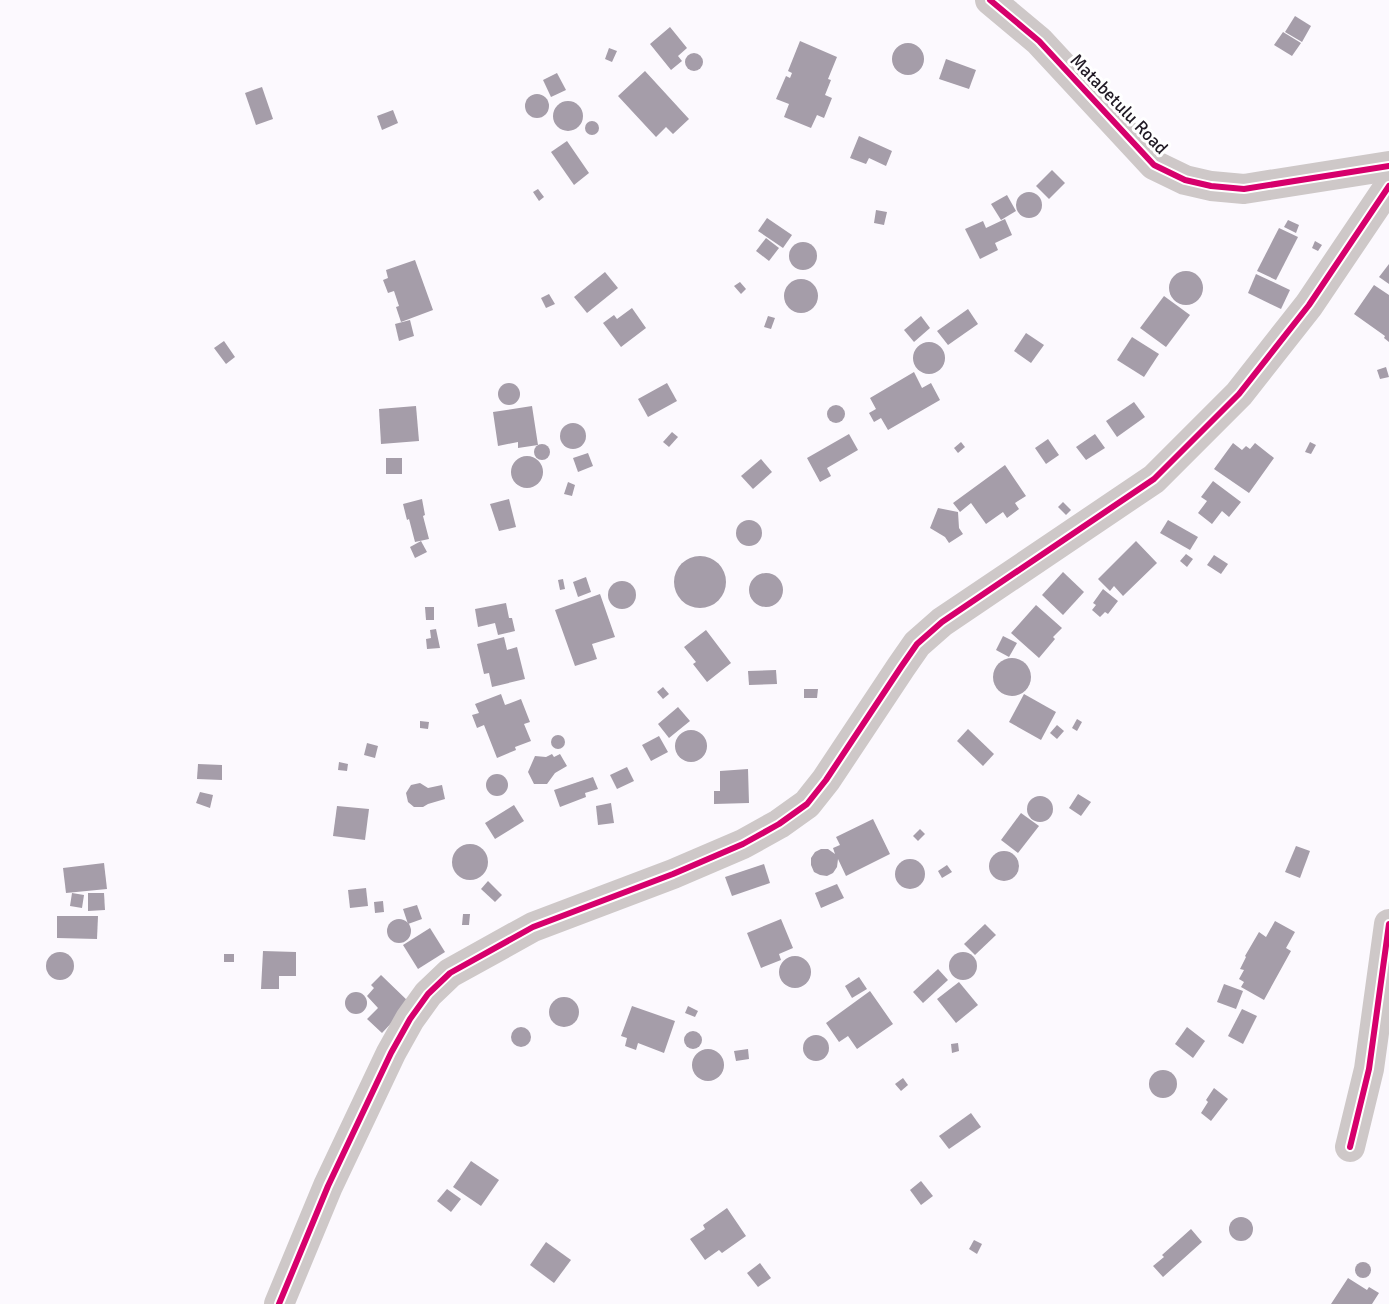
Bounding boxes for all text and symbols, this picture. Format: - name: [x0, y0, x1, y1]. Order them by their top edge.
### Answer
- street label: Matabetulu Road: [1066, 49, 1172, 159]

